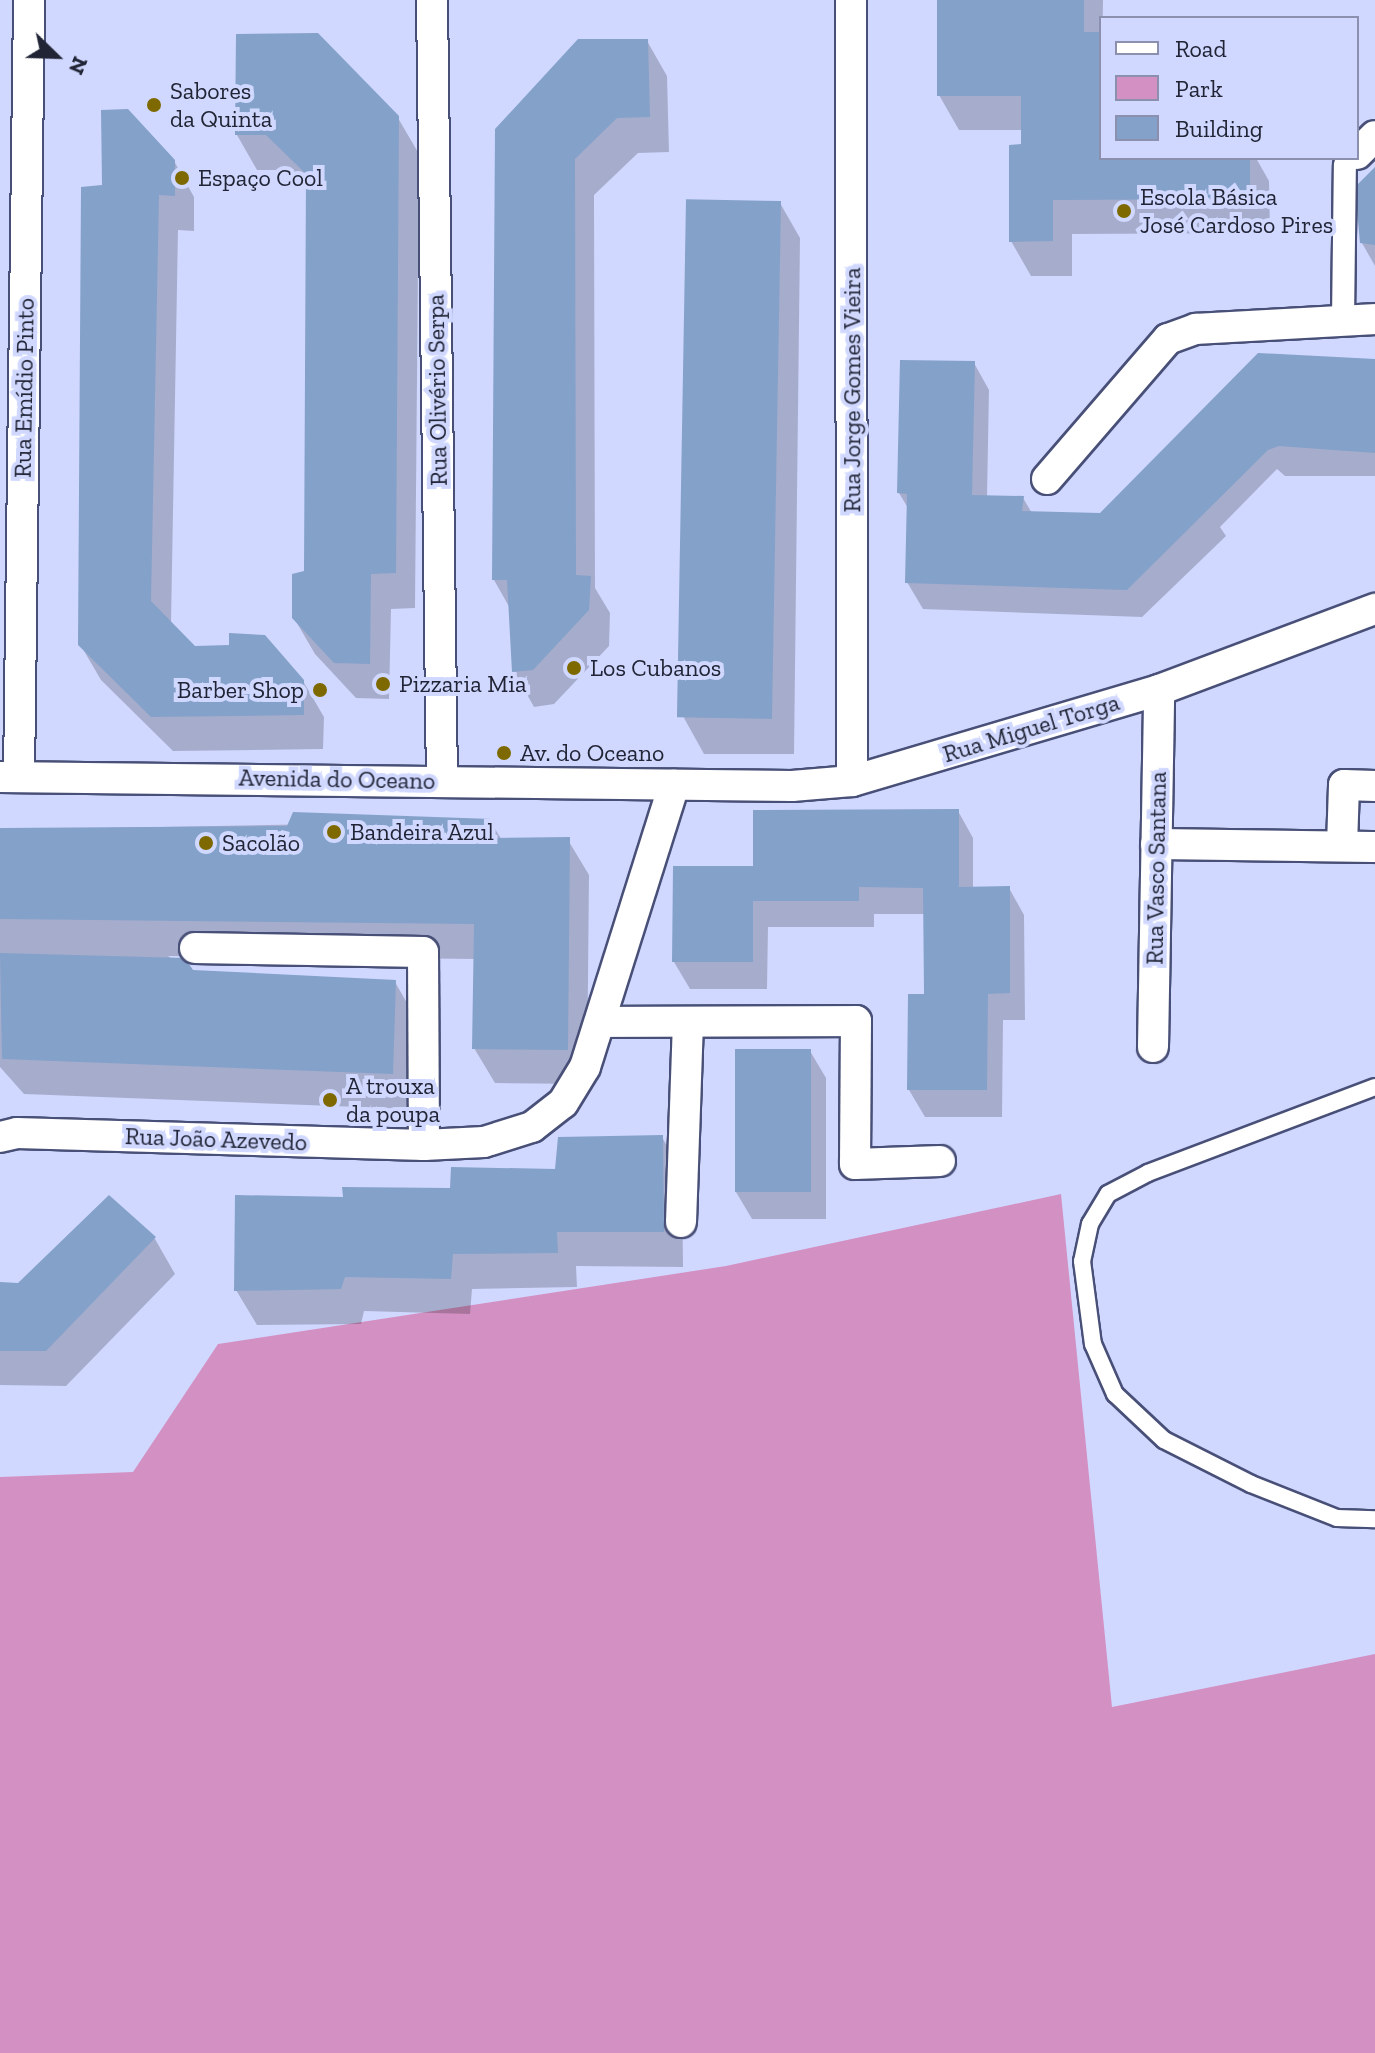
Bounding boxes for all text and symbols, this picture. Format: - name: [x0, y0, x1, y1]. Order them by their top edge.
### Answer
- north arrow: [16, 16, 96, 96]
- legend: [1099, 16, 1359, 160]
- text: Road: [1175, 34, 1227, 63]
- text: N: [63, 53, 94, 79]
- text: Park: [1175, 74, 1223, 103]
- place label: Sabores da Quinta: [170, 77, 272, 133]
- marker: Sabores da Quinta: [145, 96, 163, 114]
- text: Building: [1175, 114, 1263, 143]
- place label: Espaço Cool: [198, 164, 323, 192]
- marker: Espaço Cool: [173, 169, 191, 187]
- place label: Escola Básica José Cardoso Pires: [1140, 183, 1333, 239]
- marker: Escola Básica José Cardoso Pires: [1115, 202, 1133, 220]
- street label: Rua Jorge Gomes Vieira: [838, 267, 866, 513]
- street label: Rua Olivério Serpa: [421, 294, 453, 486]
- street label: Rua Emídio Pinto: [8, 298, 40, 478]
- place label: Los Cubanos: [590, 654, 721, 682]
- marker: Los Cubanos: [565, 659, 583, 677]
- place label: Pizzaria Mia: [399, 670, 527, 698]
- marker: Pizzaria Mia: [374, 675, 392, 693]
- place label: Barber Shop: [176, 676, 304, 704]
- marker: Barber Shop: [311, 681, 329, 699]
- street label: Rua Miguel Torga: [939, 687, 1123, 769]
- place label: Av. do Oceano: [520, 739, 664, 767]
- marker: Av. do Oceano: [495, 744, 513, 762]
- street label: Avenida do Oceano: [238, 763, 436, 795]
- street label: Rua Vasco Santana: [1140, 771, 1172, 965]
- place label: Bandeira Azul: [350, 818, 495, 846]
- marker: Bandeira Azul: [325, 823, 343, 841]
- place label: Sacolão: [222, 829, 300, 857]
- marker: Sacolão: [197, 834, 215, 852]
- place label: A trouxa da poupa: [346, 1072, 440, 1128]
- marker: A trouxa da poupa: [321, 1091, 339, 1109]
- street label: Rua João Azevedo: [124, 1121, 308, 1157]

